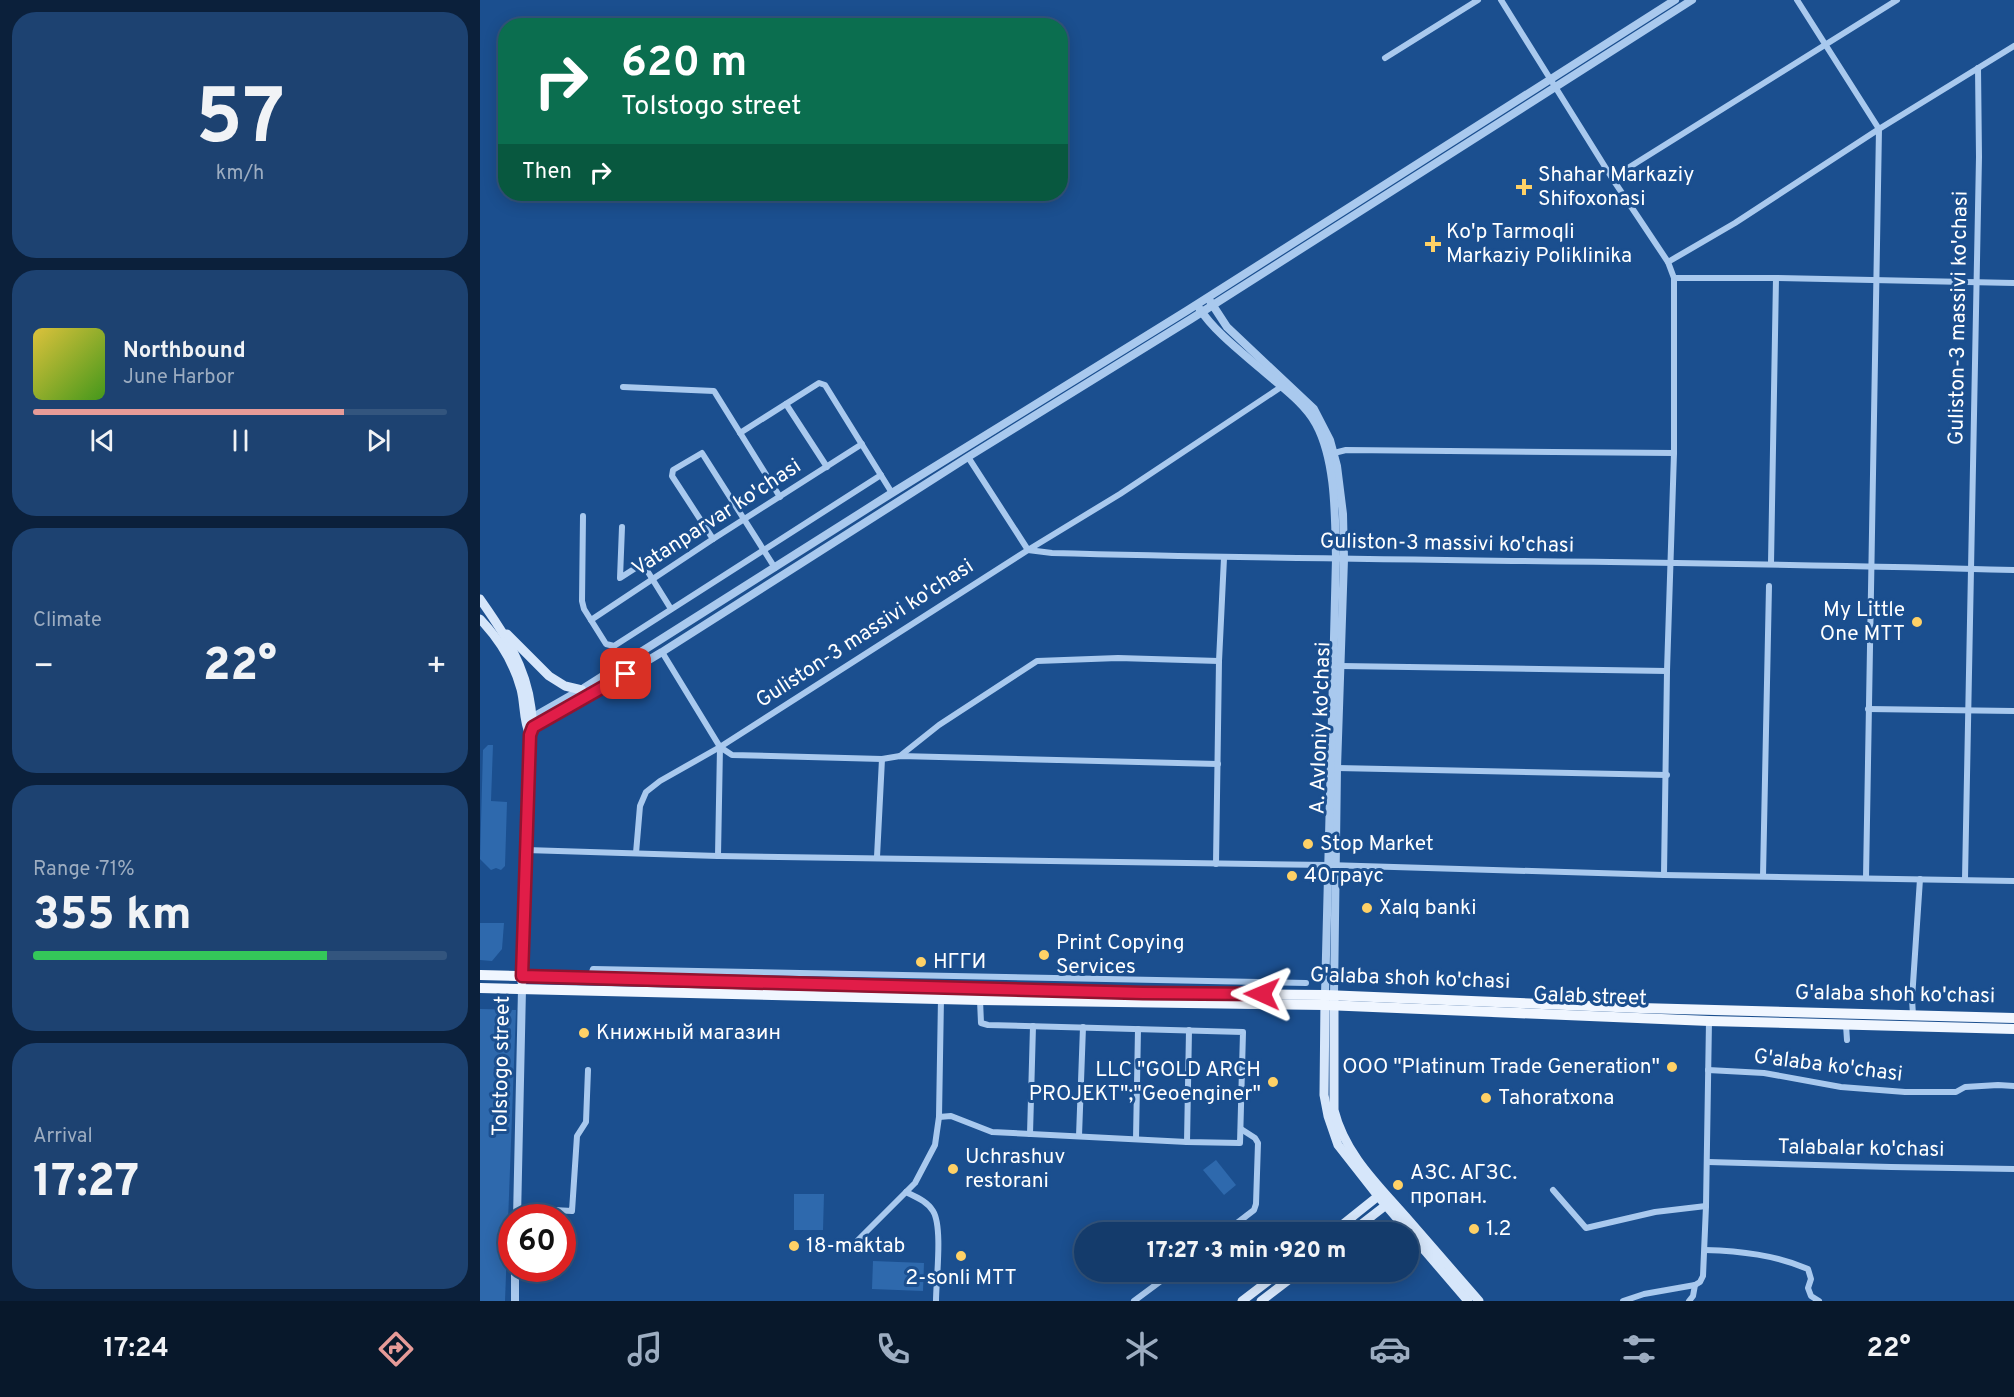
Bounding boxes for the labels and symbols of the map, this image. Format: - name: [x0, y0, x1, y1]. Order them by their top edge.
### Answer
- place label: Shahar Markaziy Shifoxonasi: [1538, 162, 1694, 213]
- marker: Shahar Markaziy Shifoxonasi: [1515, 178, 1533, 196]
- street label: Guliston-3 massivi ko'chasi: [1943, 191, 1975, 445]
- place label: Ko'p Tarmoqli Markaziy Poliklinika: [1446, 219, 1632, 270]
- marker: Ko'p Tarmoqli Markaziy Poliklinika: [1424, 235, 1442, 253]
- street label: Vatanparvar ko'chasi: [627, 453, 807, 583]
- street label: Guliston-3 massivi ko'chasi: [1320, 528, 1574, 560]
- street label: Guliston-3 massivi ko'chasi: [751, 553, 979, 715]
- place label: My Little One MTT: [1820, 597, 1905, 648]
- marker: My Little One MTT: [1910, 615, 1924, 629]
- street label: A. Avloniy ko'chasi: [1304, 641, 1338, 815]
- pin: [600, 648, 651, 699]
- place label: Stop Market: [1320, 831, 1434, 858]
- marker: Stop Market: [1301, 837, 1315, 851]
- place label: 40граус: [1304, 863, 1384, 890]
- marker: 40граус: [1285, 869, 1299, 883]
- place label: Xalq banki: [1379, 895, 1476, 922]
- marker: Xalq banki: [1360, 901, 1374, 915]
- place label: Print Copying Services: [1056, 930, 1184, 981]
- marker: Print Copying Services: [1037, 948, 1051, 962]
- place label: НГГИ: [933, 949, 986, 976]
- marker: НГГИ: [914, 955, 928, 969]
- position arrow: [1230, 962, 1294, 1026]
- street label: G'alaba shoh ko'chasi: [1309, 962, 1511, 996]
- street label: G'alaba shoh ko'chasi: [1795, 980, 1995, 1010]
- street label: Galab street: [1533, 982, 1647, 1012]
- street label: Tolstogo street: [487, 996, 517, 1136]
- place label: Книжный магазин: [596, 1020, 781, 1047]
- marker: Книжный магазин: [577, 1026, 591, 1040]
- street label: G'alaba ko'chasi: [1752, 1043, 1904, 1089]
- place label: OOO "Platinum Trade Generation": [1342, 1054, 1660, 1081]
- place label: LLC "GOLD ARCH PROJEKT";"Geoenginer": [1029, 1057, 1261, 1108]
- marker: OOO "Platinum Trade Generation": [1665, 1060, 1679, 1074]
- marker: LLC "GOLD ARCH PROJEKT";"Geoenginer": [1266, 1075, 1280, 1089]
- place label: Tahoratxona: [1498, 1085, 1614, 1112]
- marker: Tahoratxona: [1479, 1091, 1493, 1105]
- street label: Talabalar ko'chasi: [1777, 1134, 1945, 1164]
- place label: Uchrashuv restorani: [965, 1144, 1066, 1195]
- place label: АЗС. АГЗС. пропан.: [1410, 1160, 1517, 1211]
- marker: Uchrashuv restorani: [946, 1162, 960, 1176]
- marker: АЗС. АГЗС. пропан.: [1391, 1178, 1405, 1192]
- speed limit sign: 60: [498, 1204, 576, 1282]
- place label: 1.2: [1486, 1216, 1511, 1243]
- marker: 1.2: [1467, 1222, 1481, 1236]
- place label: 18-maktab: [806, 1233, 905, 1260]
- marker: 18-maktab: [787, 1239, 801, 1253]
- marker: 2-sonli MTT: [954, 1249, 968, 1263]
- place label: 2-sonli MTT: [905, 1265, 1017, 1292]

